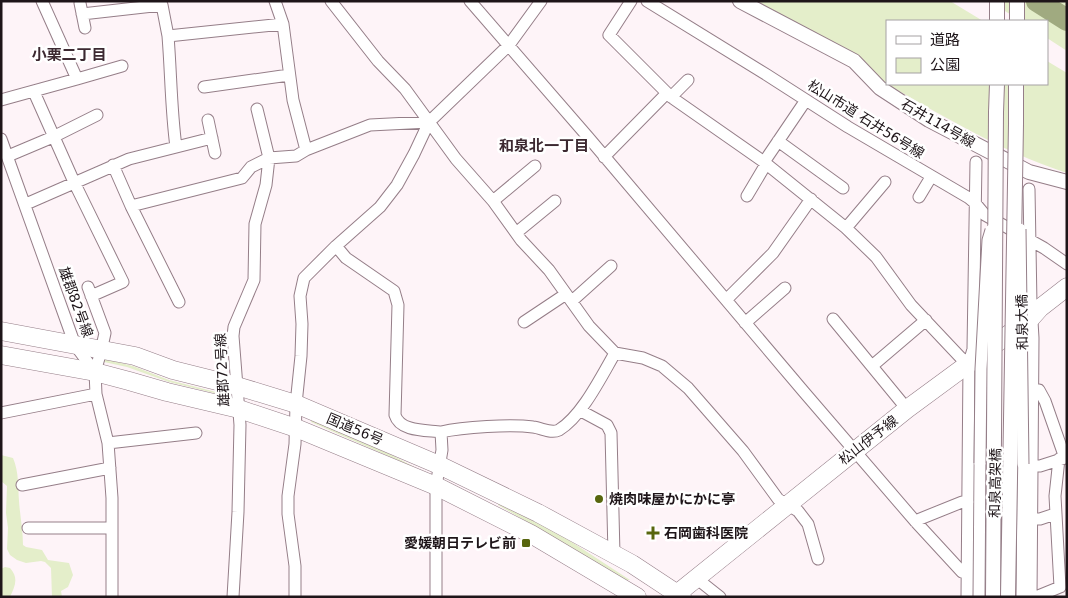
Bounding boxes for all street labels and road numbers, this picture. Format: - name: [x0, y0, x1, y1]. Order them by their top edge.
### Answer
- street label: 松山市道 石井56号線: [805, 77, 927, 161]
- street label: 石井114号線: [898, 95, 978, 151]
- street label: 雄郡82号線: [56, 265, 96, 339]
- street label: 和泉大橋: [1014, 294, 1030, 350]
- street label: 雄郡72号線: [212, 333, 232, 407]
- street label: 国道56号: [324, 410, 386, 448]
- street label: 松山伊予線: [835, 412, 901, 468]
- street label: 和泉高架橋: [986, 448, 1004, 518]

